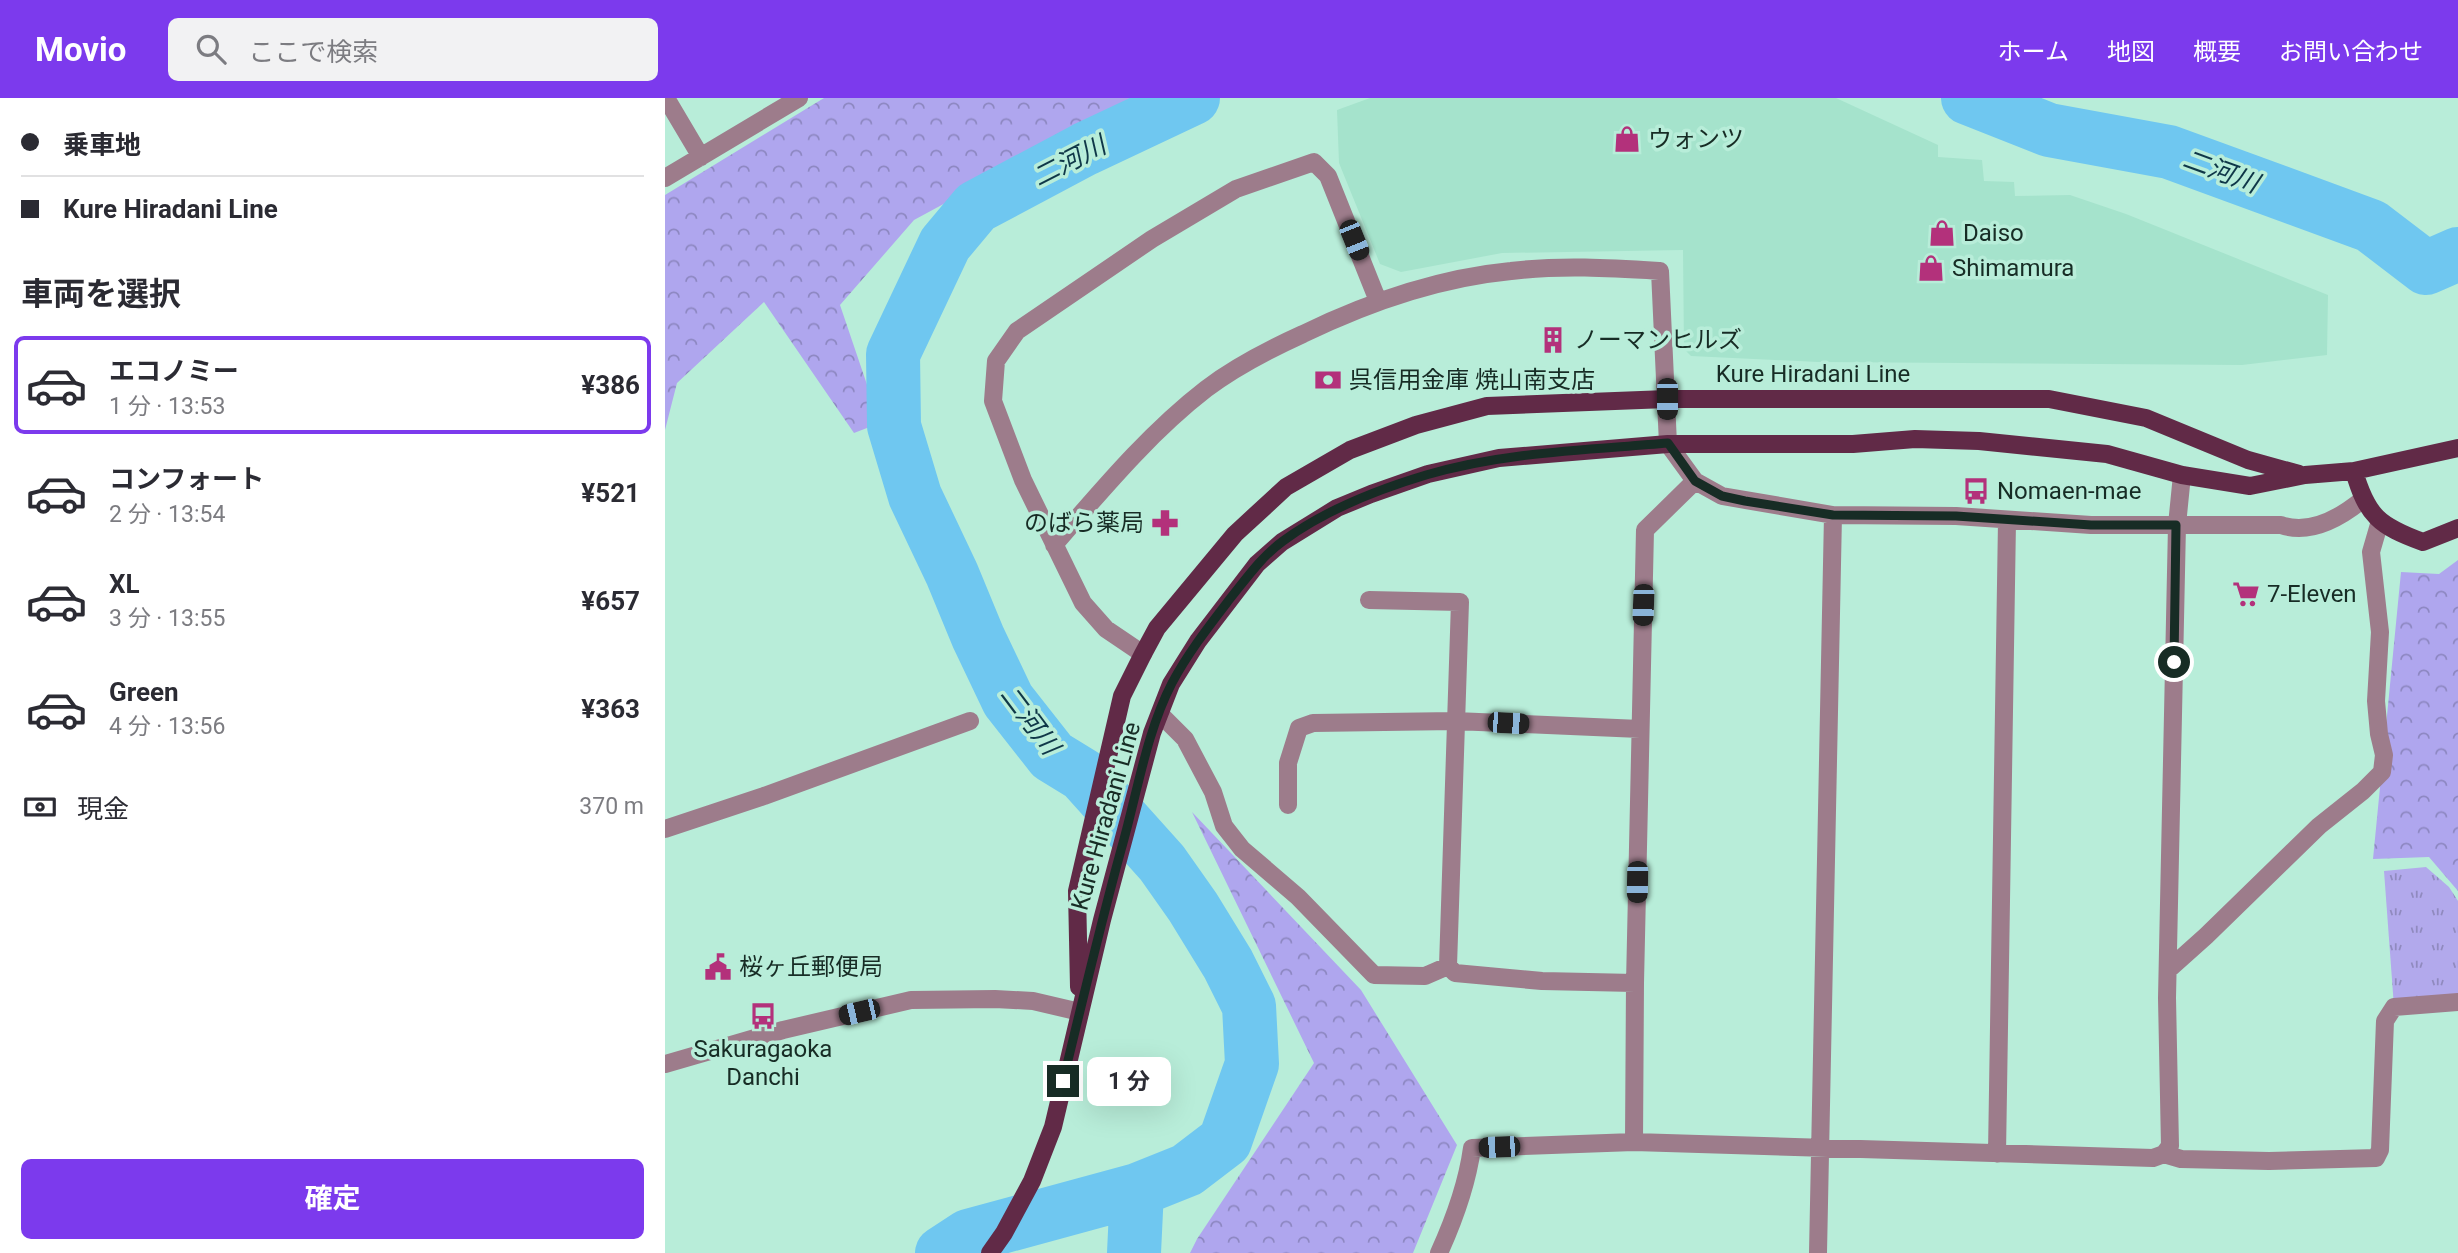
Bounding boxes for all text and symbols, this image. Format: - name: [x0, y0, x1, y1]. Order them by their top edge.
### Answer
- search box: [168, 18, 658, 81]
- text: Movio: [35, 30, 126, 69]
- icon: search: [192, 30, 230, 68]
- text: ここで検索: [248, 37, 378, 67]
- text: ホーム: [1998, 38, 2069, 66]
- text: 地図: [2107, 38, 2155, 66]
- text: 概要: [2193, 38, 2241, 66]
- text: お問い合わせ: [2279, 38, 2423, 66]
- shop icon: ウォンツ: [1612, 124, 1642, 154]
- place label: ウォンツ: [1648, 125, 1744, 153]
- water label: 二河川: [1027, 129, 1113, 192]
- text: 乗車地: [63, 130, 141, 160]
- water label: 二河川: [2179, 144, 2266, 199]
- text: Kure Hiradani Line: [63, 194, 278, 224]
- car: [1337, 217, 1372, 263]
- shop icon: Daiso: [1927, 218, 1957, 248]
- place label: Daiso: [1963, 219, 2024, 247]
- shop icon: Shimamura: [1916, 253, 1946, 283]
- place label: Shimamura: [1952, 254, 2074, 282]
- text: 車両を選択: [21, 275, 181, 313]
- building icon: ノーマンヒルズ: [1538, 325, 1568, 355]
- place label: ノーマンヒルズ: [1574, 326, 1742, 354]
- icon: car: [25, 354, 88, 417]
- text: エコノミー: [109, 356, 239, 386]
- street label: Kure Hiradani Line: [1716, 360, 1910, 388]
- bank icon: 呉信用金庫 焼山南支店: [1313, 365, 1343, 395]
- place label: 呉信用金庫 焼山南支店: [1349, 366, 1595, 394]
- text: ¥386: [581, 370, 640, 400]
- car: [1657, 378, 1678, 420]
- text: 1 分 · 13:53: [109, 393, 225, 420]
- icon: car: [25, 462, 88, 525]
- text: コンフォート: [109, 464, 264, 494]
- bus stop icon: Nomaen-mae: [1961, 476, 1991, 506]
- place label: Nomaen-mae: [1997, 477, 2141, 505]
- text: ¥521: [581, 478, 640, 508]
- text: 2 分 · 13:54: [109, 501, 225, 528]
- pharmacy icon: のばら薬局: [1150, 508, 1180, 538]
- place label: のばら薬局: [1024, 509, 1144, 537]
- text: XL: [109, 569, 140, 599]
- icon: car: [25, 570, 88, 633]
- supermarket icon: 7-Eleven: [2231, 579, 2261, 609]
- place label: 7-Eleven: [2267, 580, 2357, 608]
- car: [1632, 584, 1655, 626]
- text: ¥657: [581, 586, 640, 616]
- text: 3 分 · 13:55: [109, 605, 225, 632]
- route start: [2158, 646, 2190, 678]
- text: Green: [109, 677, 179, 707]
- icon: car: [25, 678, 88, 741]
- water label: 二河川: [995, 680, 1067, 763]
- text: ¥363: [581, 694, 640, 724]
- car: [1487, 711, 1530, 735]
- text: 4 分 · 13:56: [109, 713, 225, 740]
- street label: Kure Hiradani Line: [1066, 719, 1146, 913]
- icon: cash: [21, 788, 59, 826]
- text: 370 m: [579, 793, 644, 820]
- text: 現金: [77, 794, 129, 824]
- car: [1627, 861, 1648, 903]
- public building icon: 桜ヶ丘郵便局: [703, 952, 733, 982]
- place label: 桜ヶ丘郵便局: [739, 953, 883, 981]
- car: [837, 997, 882, 1027]
- bus stop icon: Sakuragaoka Danchi: [748, 1001, 778, 1031]
- place label: Sakuragaoka Danchi: [694, 1035, 832, 1091]
- callout: 1 分: [1087, 1056, 1171, 1105]
- route end: [1047, 1065, 1079, 1097]
- text: 1 分: [1108, 1068, 1150, 1095]
- car: [1478, 1136, 1521, 1158]
- button: 確定: [21, 1159, 644, 1239]

